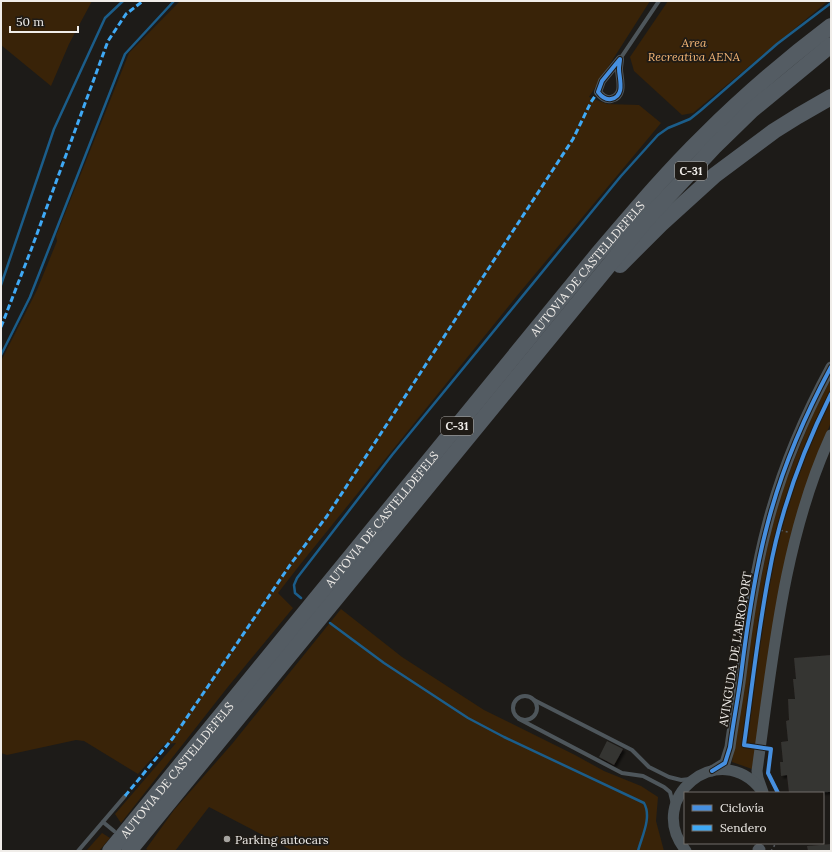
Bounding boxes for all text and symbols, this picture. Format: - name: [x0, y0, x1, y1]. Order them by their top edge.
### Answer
- scale bar: [10, 8, 78, 34]
- text: 50 m: [16, 14, 44, 29]
- park label: Area Recreativa AENA: [648, 35, 741, 64]
- road number: C-31: [675, 162, 707, 180]
- street label: AUTOVIA DE CASTELLDEFELS: [526, 198, 648, 340]
- road number: C-31: [441, 417, 473, 435]
- street label: AUTOVIA DE CASTELLDEFELS: [321, 448, 441, 591]
- street label: AVINGUDA DE L'AEROPORT: [715, 570, 755, 729]
- street label: AUTOVIA DE CASTELLDEFELS: [116, 699, 236, 841]
- legend: [684, 792, 824, 844]
- text: Ciclovía: [720, 800, 764, 815]
- text: Sendero: [720, 820, 766, 835]
- place label: Parking autocars: [235, 832, 329, 847]
- marker: Parking autocars: [222, 834, 232, 844]

